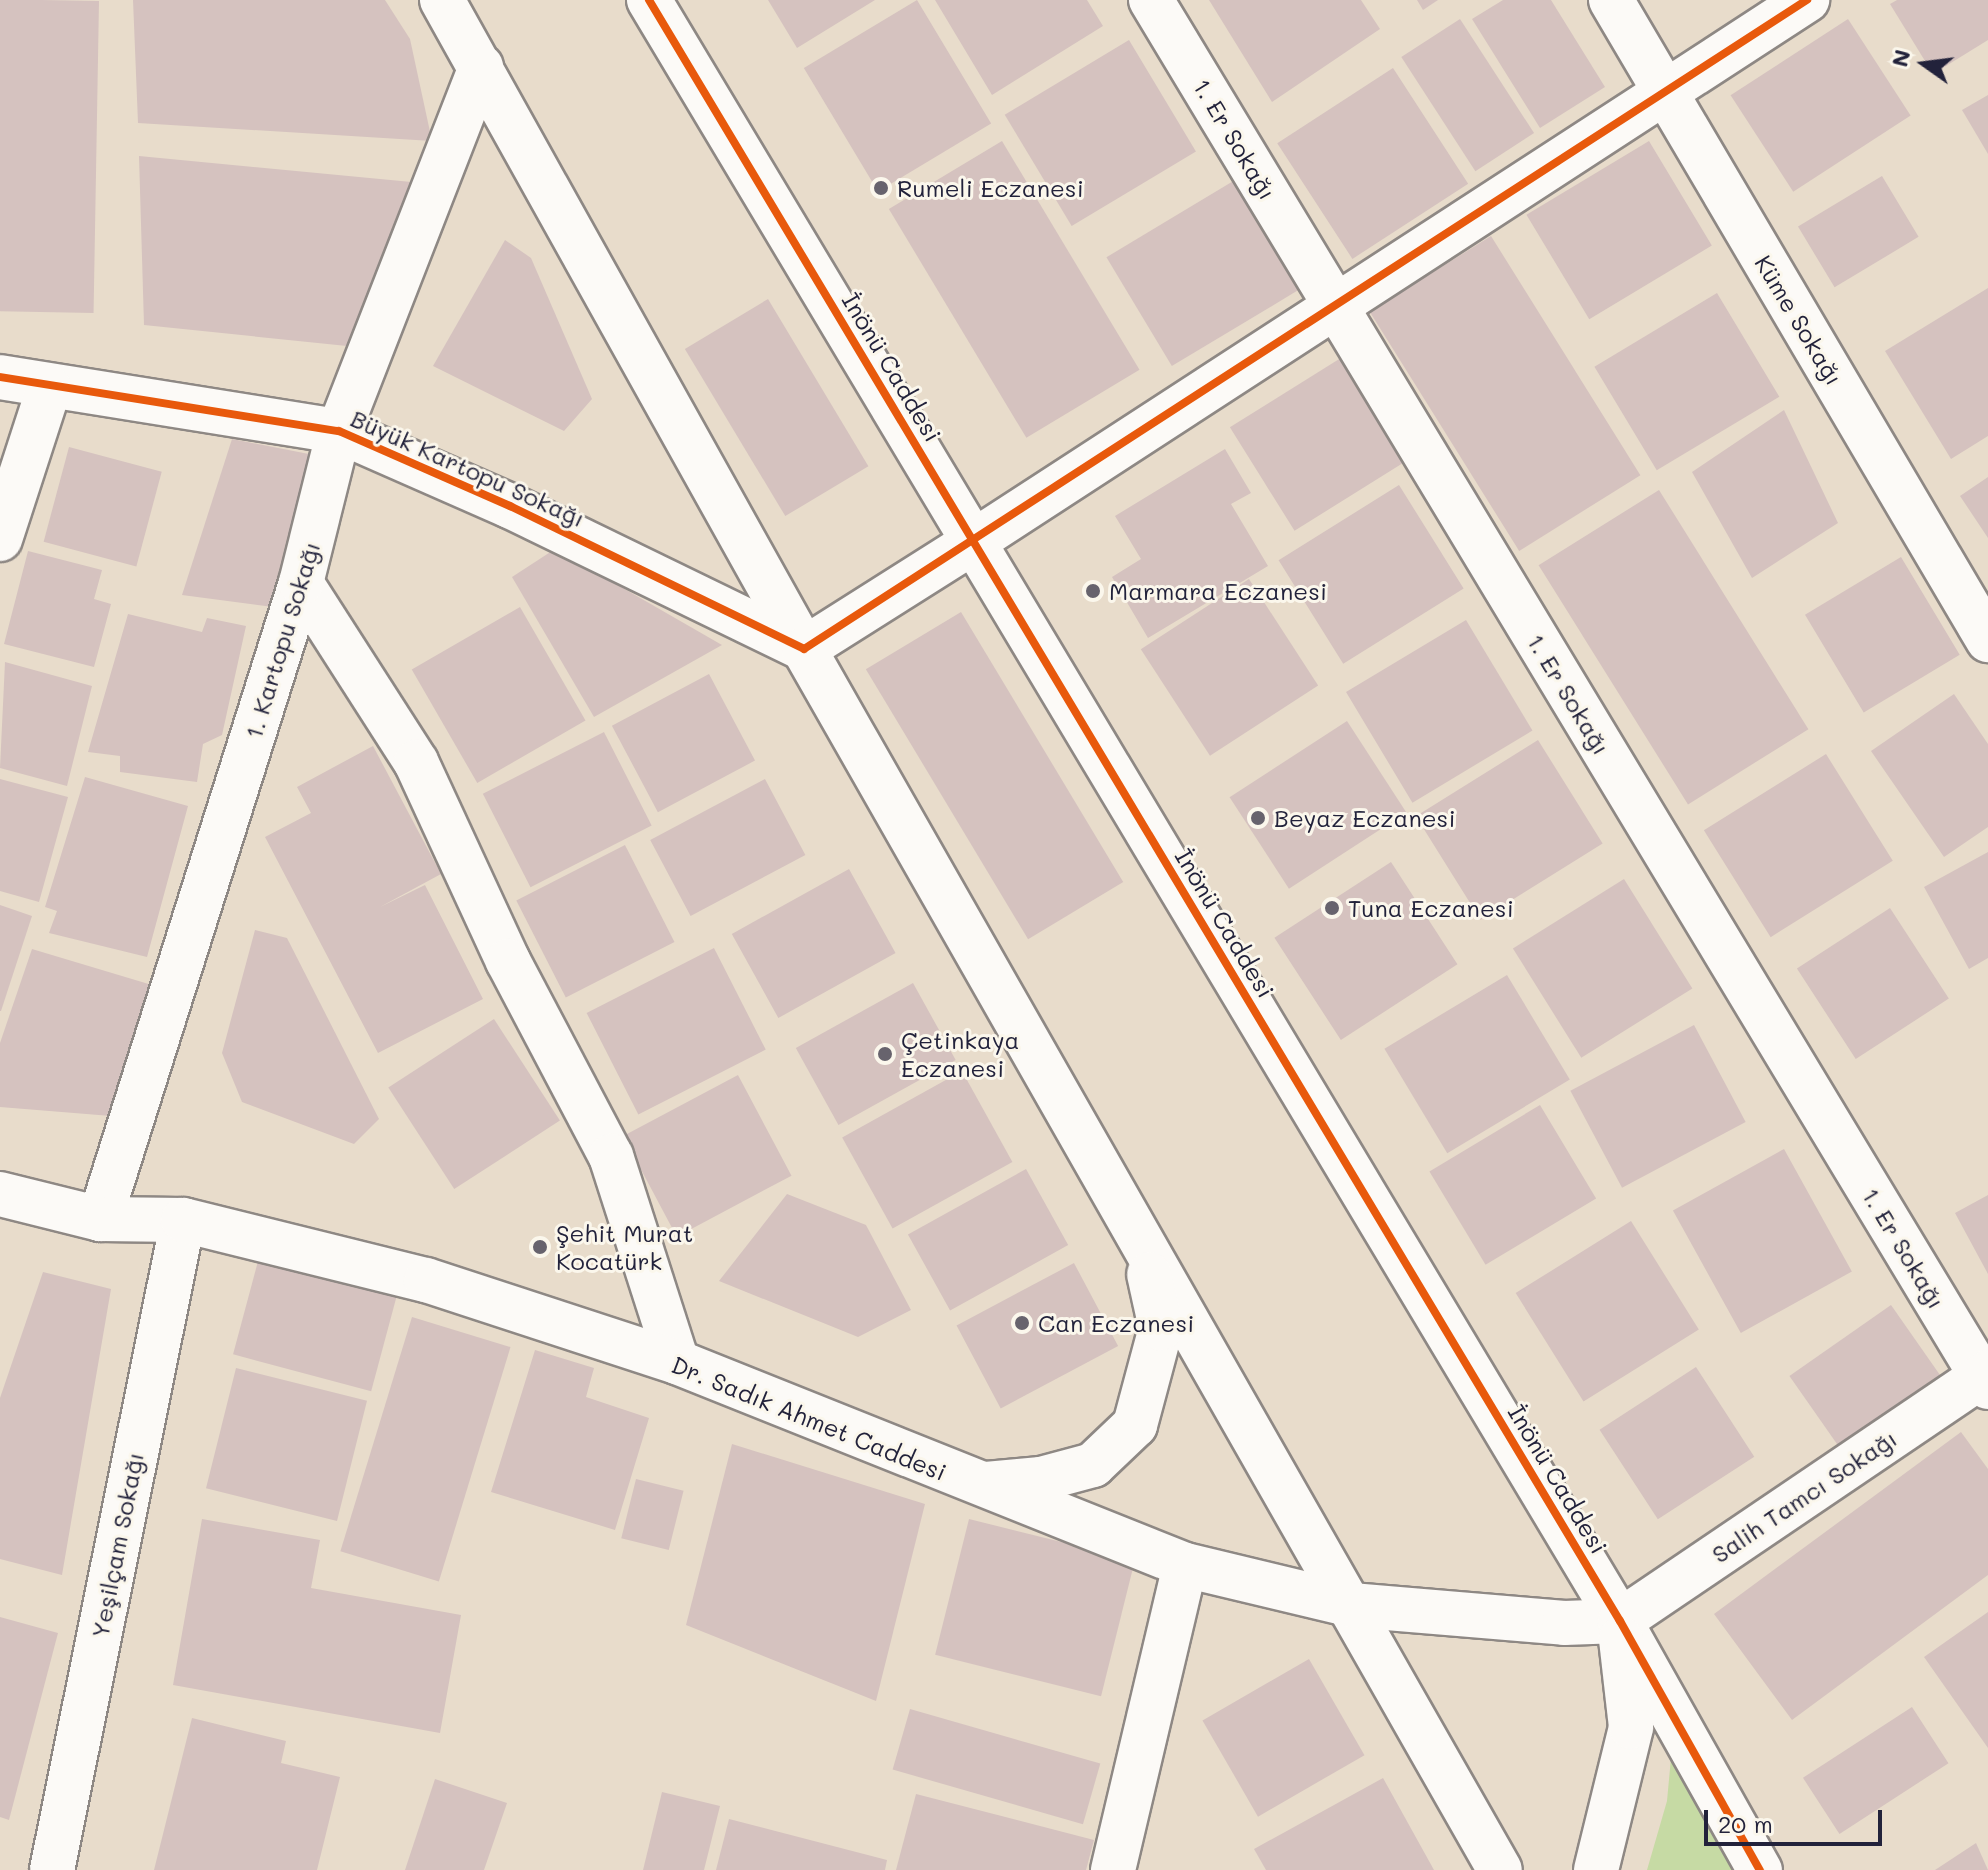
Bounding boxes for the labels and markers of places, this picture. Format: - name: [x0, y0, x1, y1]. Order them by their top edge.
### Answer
- place label: Rumeli Eczanesi: [897, 174, 1084, 202]
- marker: Rumeli Eczanesi: [872, 179, 890, 197]
- place label: Marmara Eczanesi: [1109, 577, 1327, 605]
- marker: Marmara Eczanesi: [1084, 582, 1102, 600]
- place label: Beyaz Eczanesi: [1274, 804, 1456, 832]
- marker: Beyaz Eczanesi: [1249, 809, 1267, 827]
- place label: Tuna Eczanesi: [1348, 894, 1514, 922]
- marker: Tuna Eczanesi: [1323, 899, 1341, 917]
- place label: Çetinkaya Eczanesi: [901, 1026, 1019, 1082]
- marker: Çetinkaya Eczanesi: [876, 1045, 894, 1063]
- place label: Şehit Murat Kocatürk: [556, 1219, 693, 1275]
- marker: Şehit Murat Kocatürk: [531, 1238, 549, 1256]
- place label: Can Eczanesi: [1038, 1309, 1194, 1337]
- marker: Can Eczanesi: [1013, 1314, 1031, 1332]

